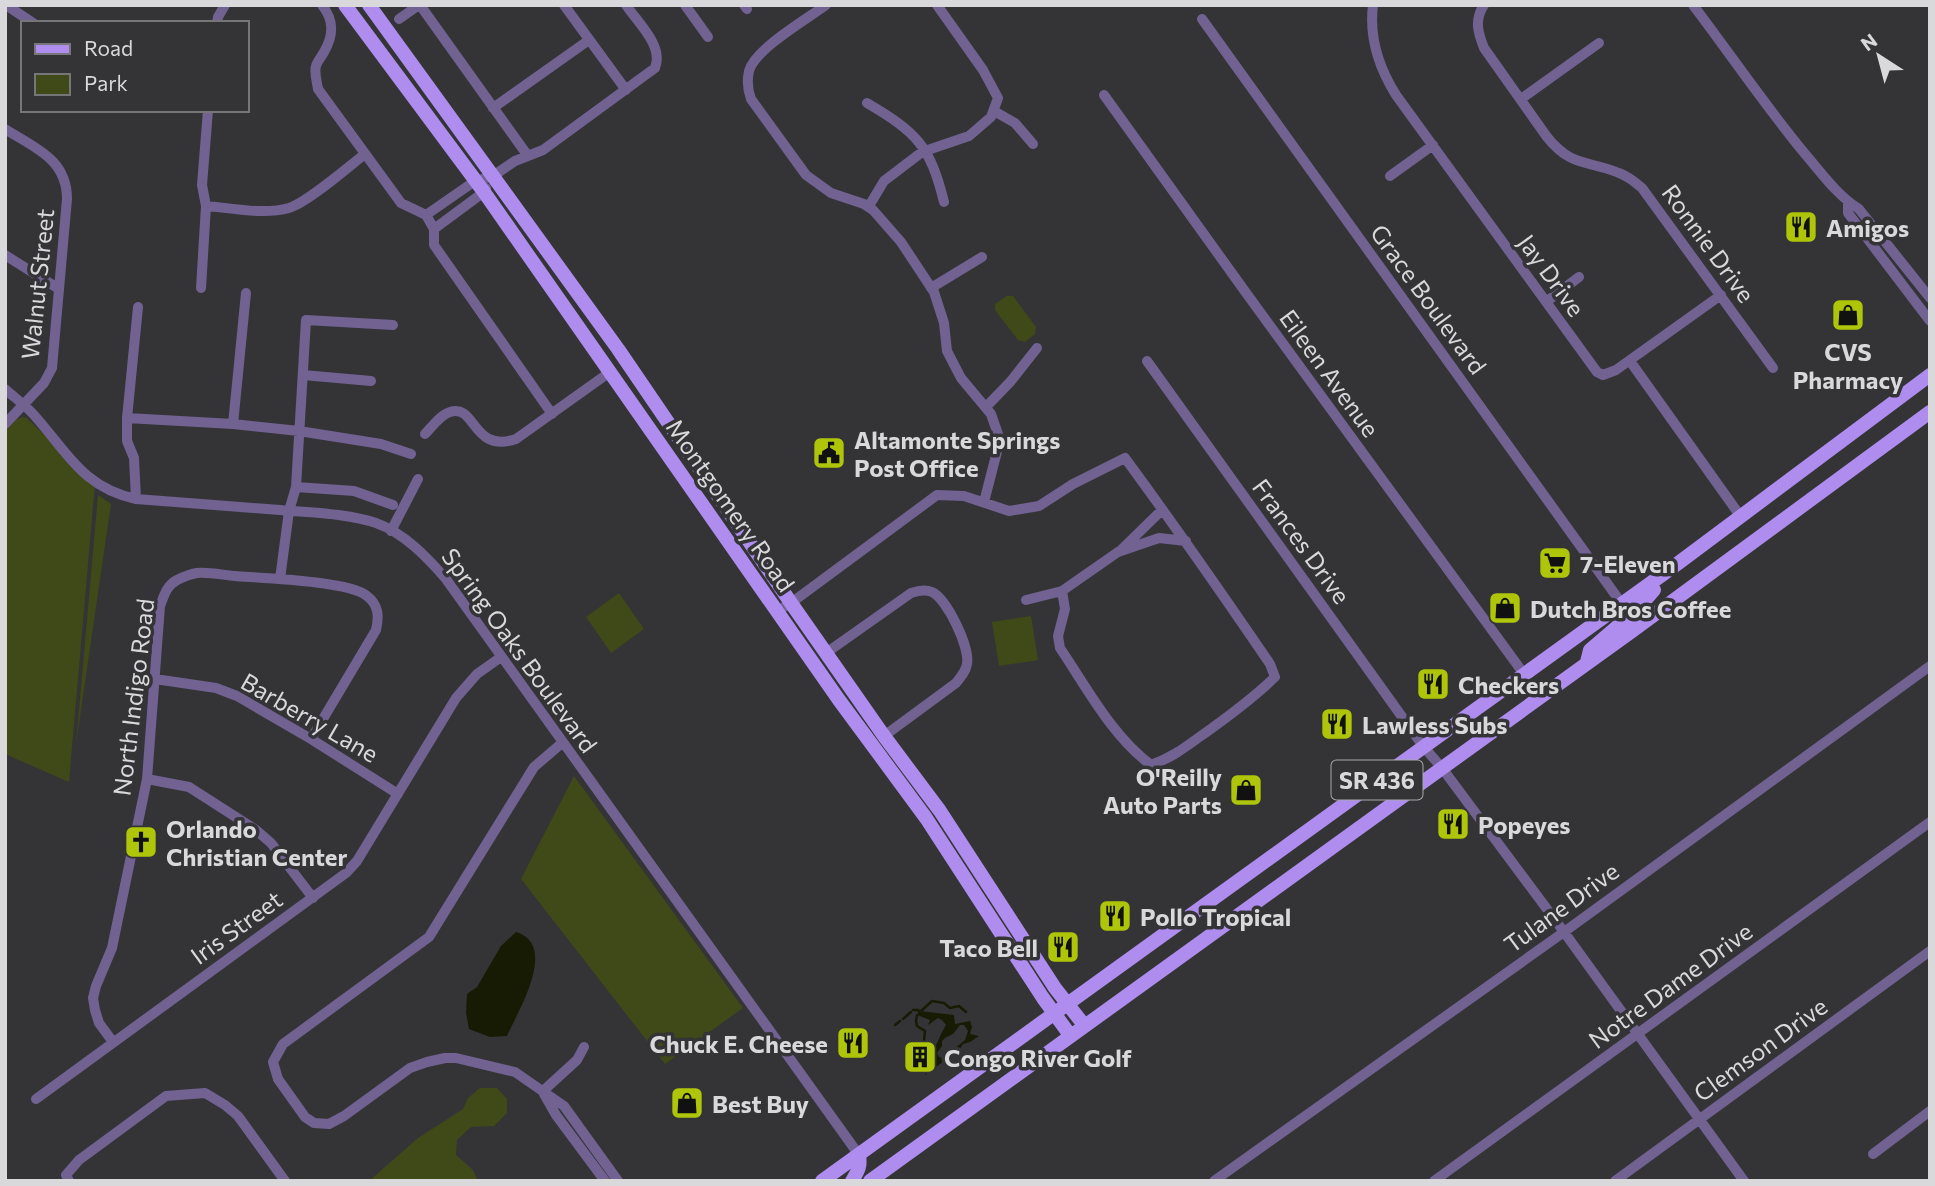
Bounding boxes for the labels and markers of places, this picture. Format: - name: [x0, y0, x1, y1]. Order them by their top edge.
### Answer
- restaurant icon: Amigos: [1782, 208, 1820, 246]
- place label: Amigos: [1826, 213, 1909, 242]
- shop icon: CVS Pharmacy: [1829, 296, 1867, 334]
- place label: CVS Pharmacy: [1793, 337, 1903, 394]
- place label: Altamonte Springs Post Office: [854, 425, 1060, 482]
- public building icon: Altamonte Springs Post Office: [810, 434, 848, 472]
- supermarket icon: 7-Eleven: [1536, 544, 1574, 582]
- place label: 7-Eleven: [1580, 549, 1676, 578]
- shop icon: Dutch Bros Coffee: [1486, 589, 1524, 627]
- place label: Dutch Bros Coffee: [1530, 594, 1731, 623]
- restaurant icon: Checkers: [1414, 665, 1452, 703]
- place label: Checkers: [1458, 670, 1559, 699]
- restaurant icon: Lawless Subs: [1318, 705, 1356, 743]
- place label: Lawless Subs: [1362, 710, 1508, 739]
- place label: O'Reilly Auto Parts: [1103, 762, 1222, 819]
- shop icon: O'Reilly Auto Parts: [1227, 771, 1265, 809]
- restaurant icon: Popeyes: [1434, 805, 1472, 843]
- place label: Popeyes: [1478, 810, 1571, 839]
- place label: Orlando Christian Center: [166, 814, 347, 871]
- church icon: Orlando Christian Center: [122, 823, 160, 861]
- restaurant icon: Pollo Tropical: [1096, 897, 1134, 935]
- place label: Pollo Tropical: [1140, 902, 1291, 931]
- restaurant icon: Taco Bell: [1044, 928, 1082, 966]
- place label: Taco Bell: [939, 933, 1038, 962]
- restaurant icon: Chuck E. Cheese: [834, 1024, 872, 1062]
- place label: Chuck E. Cheese: [649, 1029, 828, 1058]
- building icon: Congo River Golf: [901, 1038, 939, 1076]
- place label: Congo River Golf: [944, 1043, 1132, 1072]
- shop icon: Best Buy: [668, 1084, 706, 1122]
- place label: Best Buy: [712, 1089, 809, 1118]

